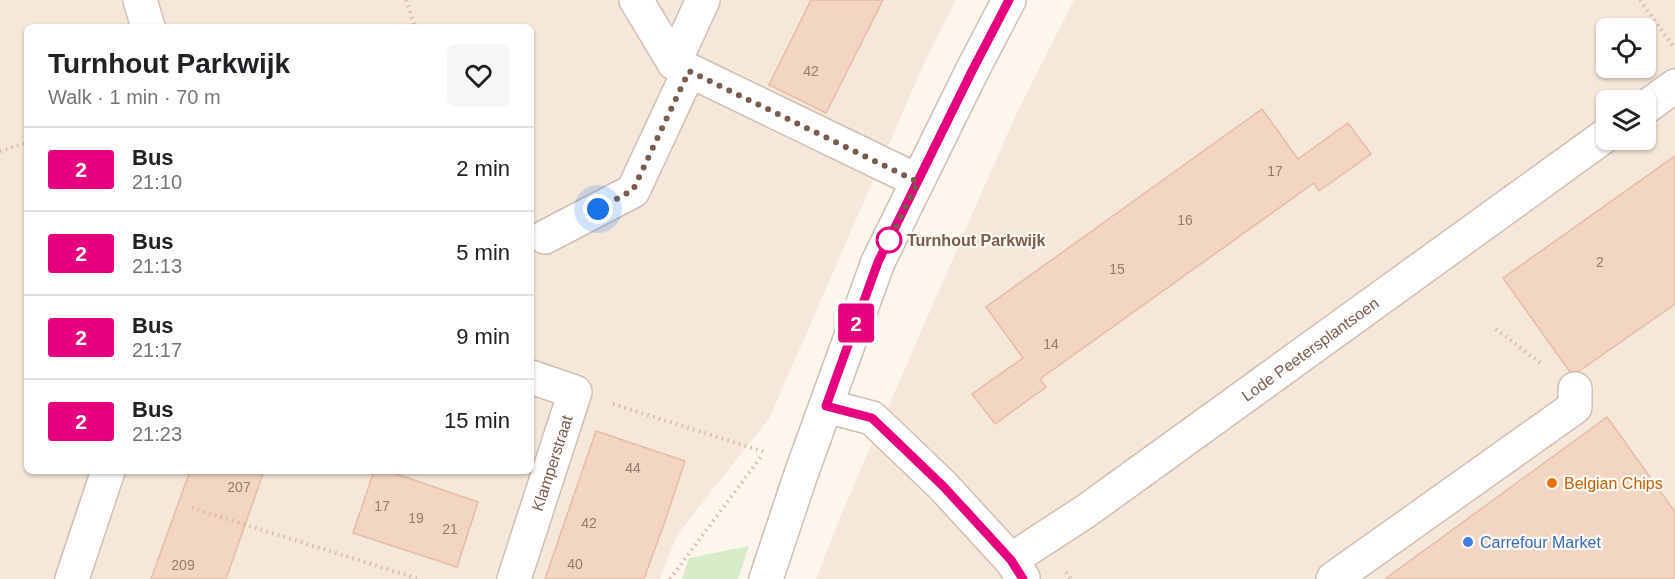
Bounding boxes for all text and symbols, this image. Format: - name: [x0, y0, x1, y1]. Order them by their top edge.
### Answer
- map controls: [1596, 18, 1656, 150]
- button: locate: [1596, 18, 1656, 78]
- button: heart: [447, 44, 510, 107]
- text: Turnhout Parkwijk: [48, 48, 290, 79]
- house number: 42: [803, 63, 819, 79]
- text: Walk · 1 min · 70 m: [48, 86, 221, 108]
- button: layers: [1596, 90, 1656, 150]
- text: Bus: [132, 145, 174, 170]
- text: 2 min: [456, 156, 510, 181]
- text: 2: [75, 158, 87, 181]
- house number: 17: [1267, 163, 1283, 179]
- text: 21:10: [132, 171, 182, 193]
- your location: [583, 194, 613, 224]
- house number: 16: [1177, 212, 1193, 228]
- marker: Turnhout Parkwijk: [876, 227, 902, 253]
- text: Bus: [132, 229, 174, 254]
- place label: Turnhout Parkwijk: [907, 232, 1045, 249]
- text: 5 min: [456, 240, 510, 265]
- text: 2: [75, 242, 87, 265]
- house number: 2: [1596, 254, 1604, 270]
- text: 21:13: [132, 255, 182, 277]
- house number: 15: [1109, 261, 1125, 277]
- street label: Lode Peetersplantsoen: [1239, 294, 1382, 405]
- line badge: 2: [836, 304, 876, 342]
- text: 2: [850, 312, 862, 335]
- text: Bus: [132, 313, 174, 338]
- text: 9 min: [456, 324, 510, 349]
- text: 2: [75, 326, 87, 349]
- house number: 14: [1043, 336, 1059, 352]
- text: 21:17: [132, 339, 182, 361]
- text: Bus: [132, 397, 174, 422]
- text: 15 min: [444, 408, 510, 433]
- text: 2: [75, 410, 87, 433]
- street label: Klamperstraat: [529, 413, 576, 513]
- text: 21:23: [132, 423, 182, 445]
- house number: 44: [625, 460, 641, 476]
- place label: Belgian Chips: [1564, 475, 1663, 492]
- marker: Belgian Chips: [1545, 476, 1559, 490]
- house number: 207: [227, 479, 251, 495]
- house number: 17: [374, 498, 390, 514]
- house number: 19: [408, 510, 424, 526]
- house number: 42: [581, 515, 597, 531]
- house number: 21: [442, 521, 458, 537]
- place label: Carrefour Market: [1480, 534, 1601, 551]
- marker: Carrefour Market: [1461, 535, 1475, 549]
- house number: 40: [567, 556, 583, 572]
- house number: 209: [171, 557, 195, 573]

